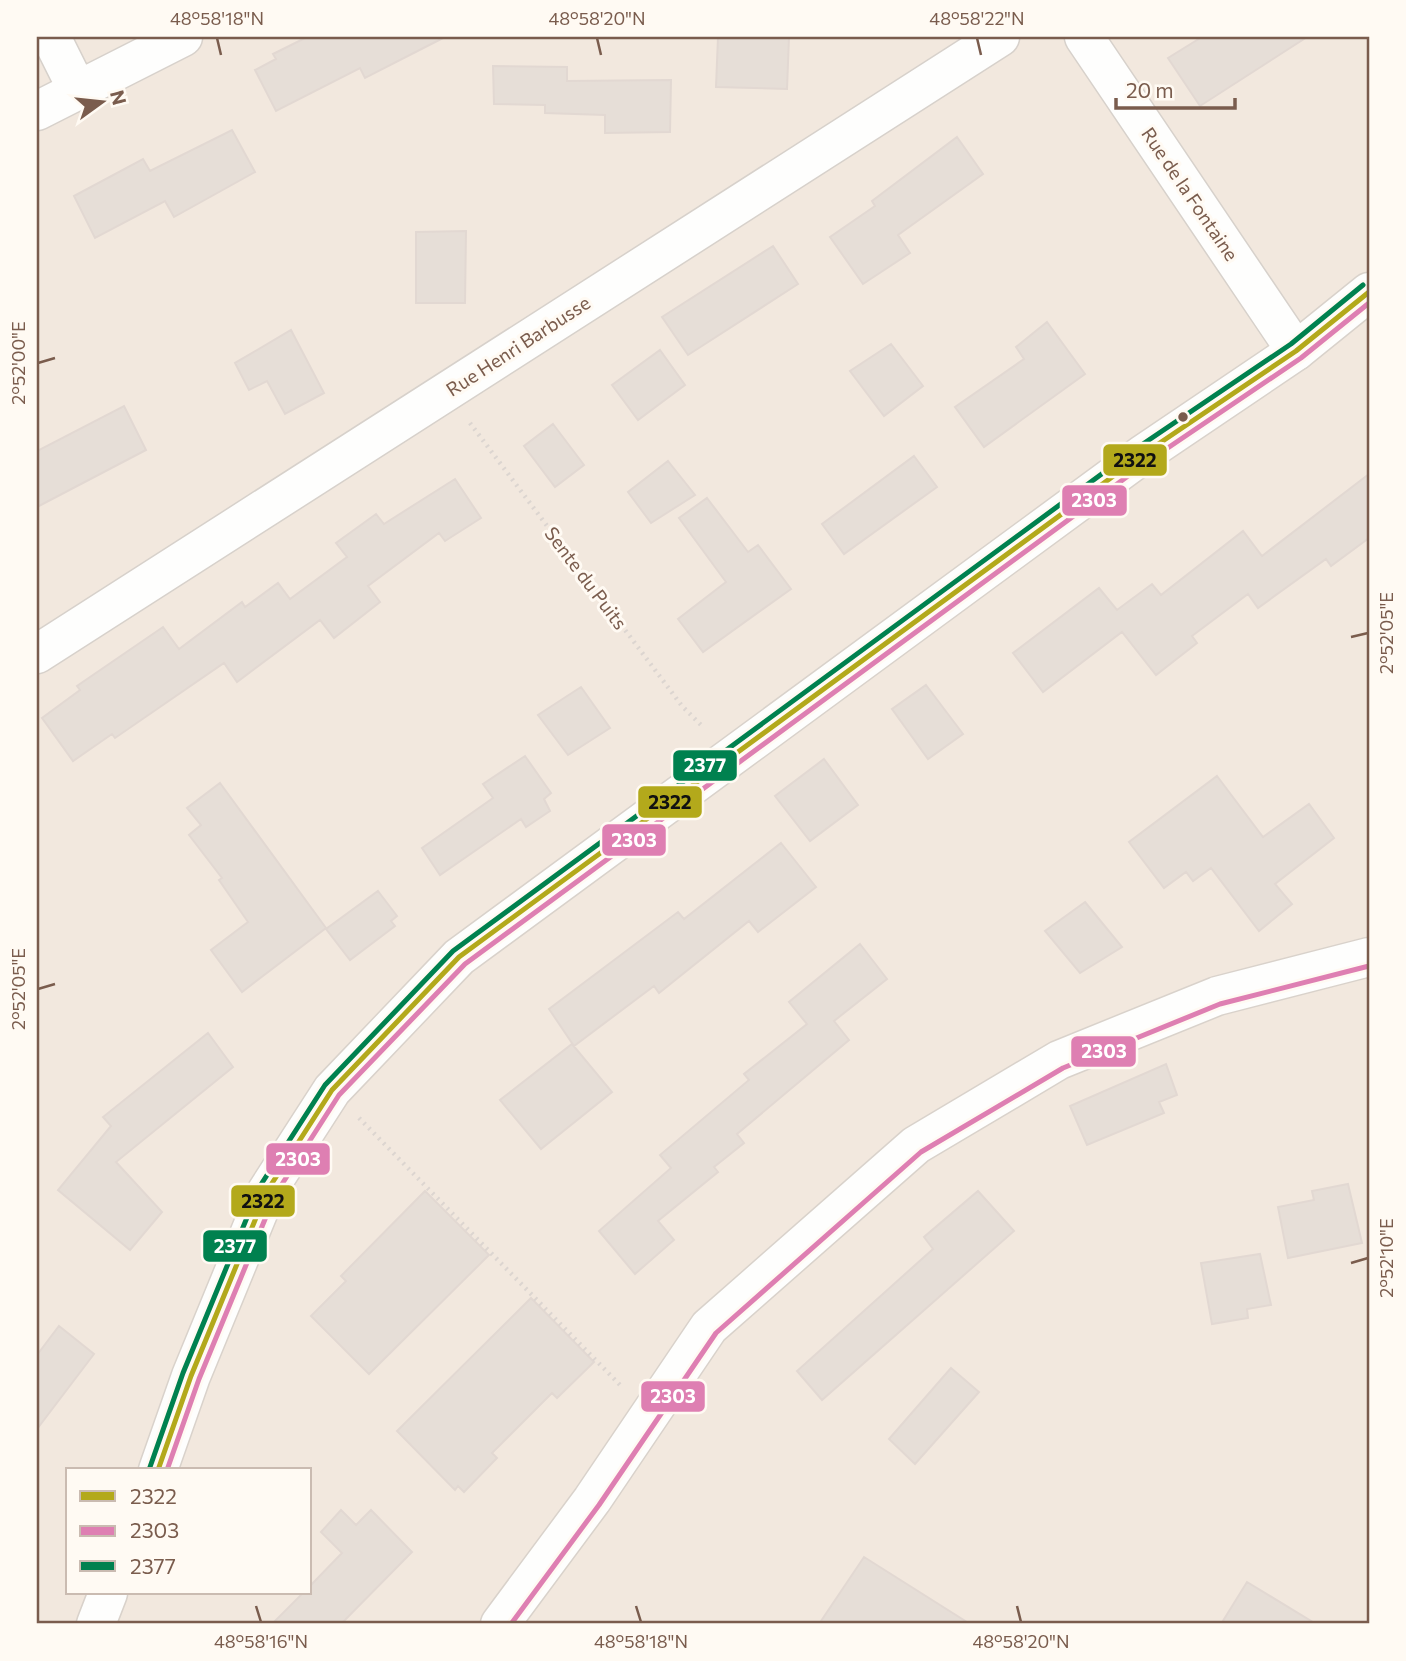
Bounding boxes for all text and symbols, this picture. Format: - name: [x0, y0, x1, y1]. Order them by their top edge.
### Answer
- text: 48°58'18"N: [170, 7, 264, 29]
- text: 48°58'20"N: [549, 7, 646, 29]
- text: 48°58'22"N: [929, 7, 1025, 29]
- north arrow: [66, 66, 136, 136]
- scale bar: [1116, 66, 1234, 110]
- text: 20 m: [1126, 77, 1174, 102]
- text: N: [106, 88, 132, 107]
- street label: Rue de la Fontaine: [1137, 123, 1244, 265]
- street label: Rue Henri Barbusse: [441, 290, 594, 401]
- text: 2°52'00"E: [7, 321, 29, 405]
- unlabelled marker: [1176, 410, 1190, 424]
- line badge: 2322: [1102, 443, 1168, 477]
- text: 2322: [1113, 448, 1157, 471]
- line badge: 2303: [1061, 484, 1128, 517]
- text: 2303: [1071, 488, 1117, 511]
- street label: Sente du Puits: [540, 522, 632, 634]
- text: 2°52'05"E: [1375, 592, 1397, 674]
- line badge: 2377: [672, 749, 738, 782]
- text: 2377: [684, 753, 726, 776]
- line badge: 2322: [637, 785, 703, 819]
- text: 2322: [648, 790, 692, 813]
- line badge: 2303: [601, 823, 667, 857]
- text: 2303: [611, 828, 657, 851]
- text: 2°52'05"E: [7, 948, 29, 1030]
- line badge: 2303: [1070, 1035, 1137, 1068]
- text: 2303: [1081, 1039, 1127, 1062]
- line badge: 2303: [265, 1142, 331, 1176]
- text: 2303: [275, 1147, 321, 1170]
- line badge: 2322: [230, 1184, 296, 1218]
- text: 2322: [241, 1189, 285, 1212]
- text: 2°52'10"E: [1375, 1218, 1397, 1298]
- line badge: 2377: [202, 1229, 268, 1263]
- text: 2377: [214, 1234, 256, 1257]
- line badge: 2303: [640, 1380, 706, 1413]
- text: 2303: [650, 1384, 696, 1407]
- legend: [66, 1468, 312, 1594]
- text: 2322: [130, 1483, 177, 1508]
- text: 2303: [130, 1517, 179, 1542]
- text: 2377: [130, 1553, 176, 1578]
- text: 48°58'16"N: [214, 1630, 308, 1652]
- text: 48°58'18"N: [594, 1630, 688, 1652]
- text: 48°58'20"N: [973, 1630, 1070, 1652]

